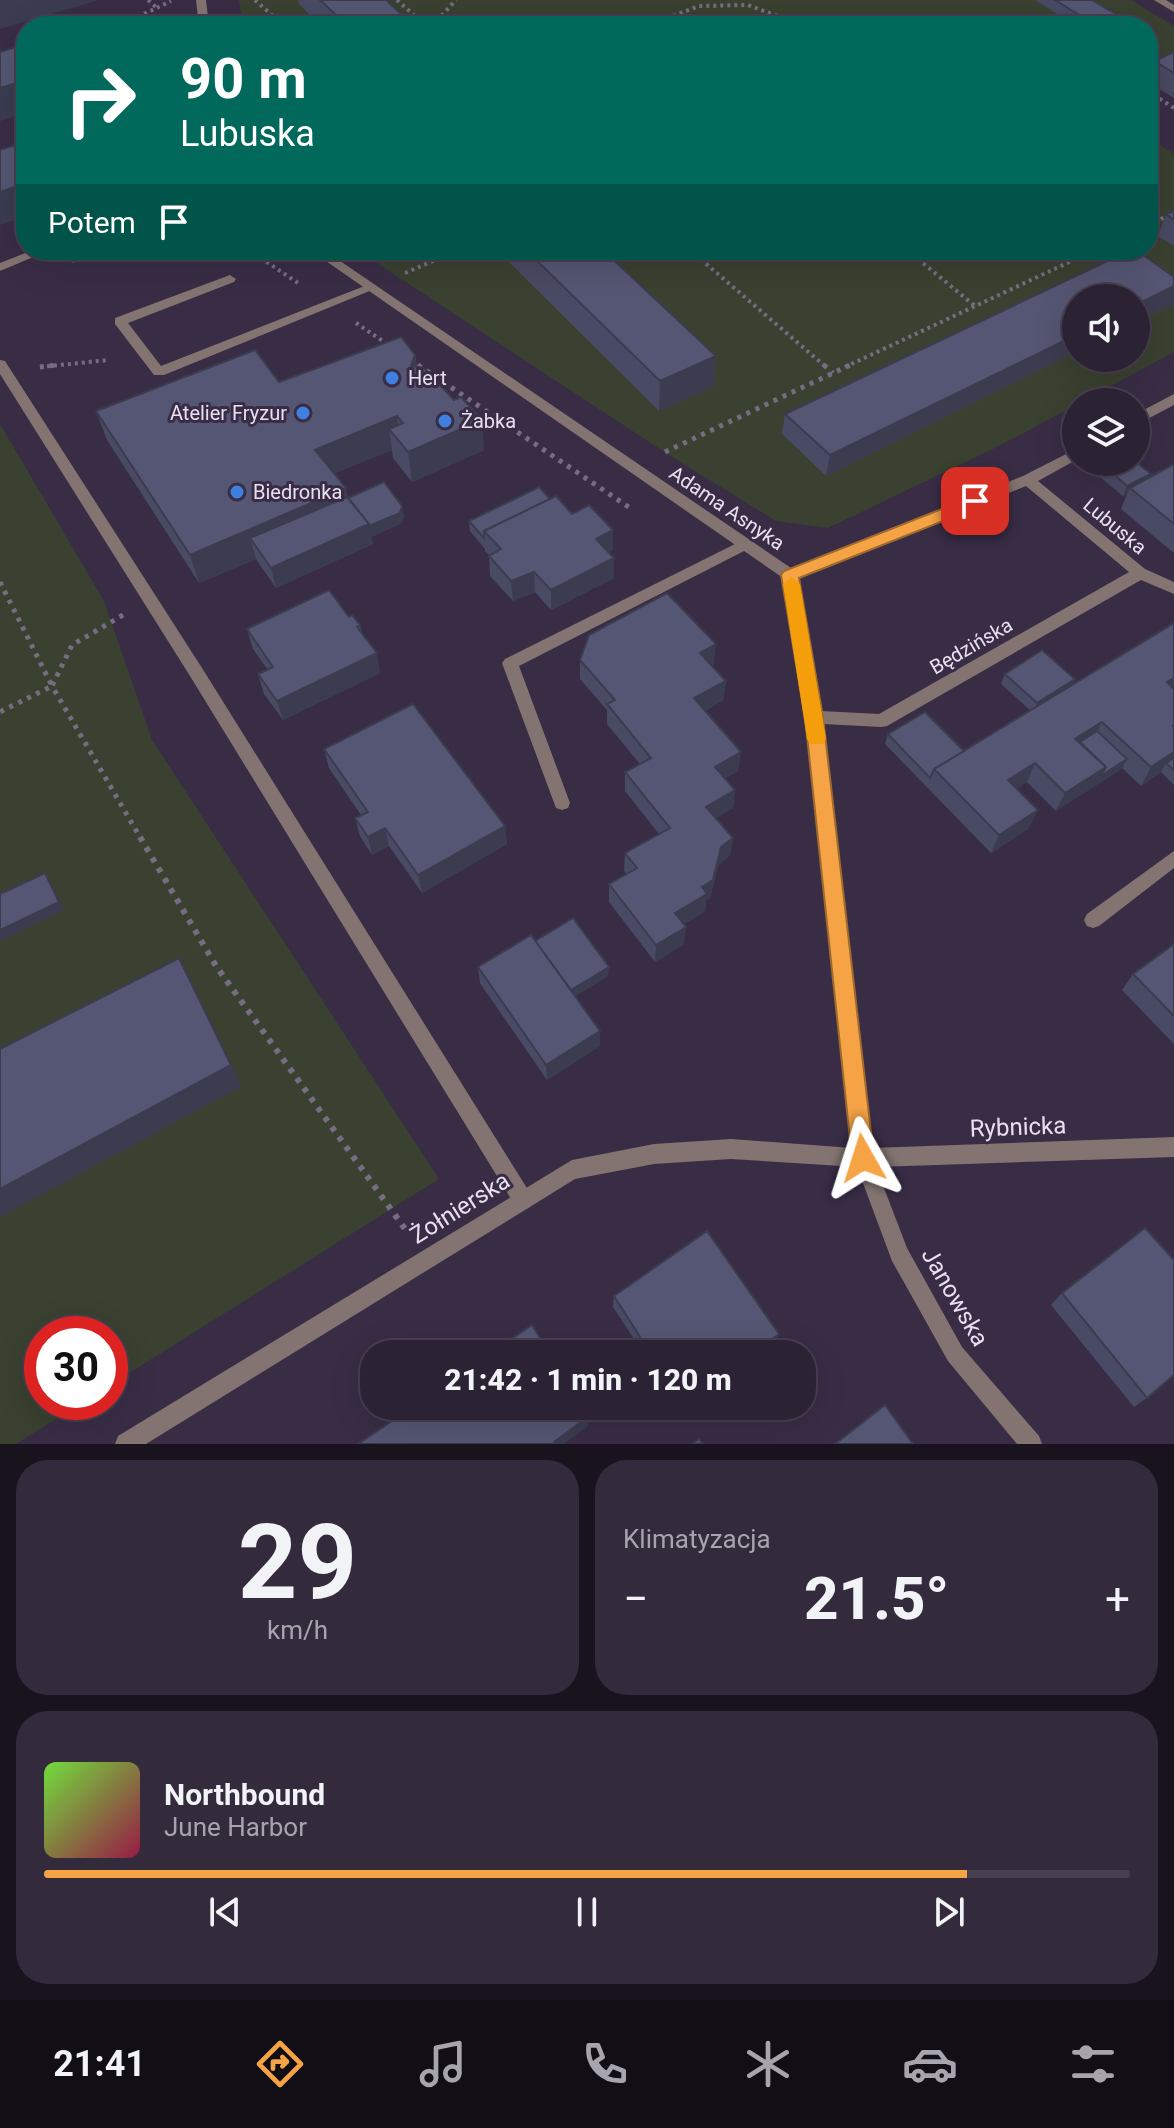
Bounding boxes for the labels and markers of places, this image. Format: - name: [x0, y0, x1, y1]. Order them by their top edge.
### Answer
- place label: Hert: [408, 366, 447, 390]
- marker: Hert: [383, 369, 401, 387]
- place label: Atelier Fryzur: [170, 401, 287, 425]
- marker: Atelier Fryzur: [294, 404, 312, 422]
- place label: Żabka: [461, 409, 516, 433]
- marker: Żabka: [436, 412, 454, 430]
- pin: [941, 467, 1009, 535]
- place label: Biedronka: [253, 480, 342, 504]
- marker: Biedronka: [228, 483, 246, 501]

